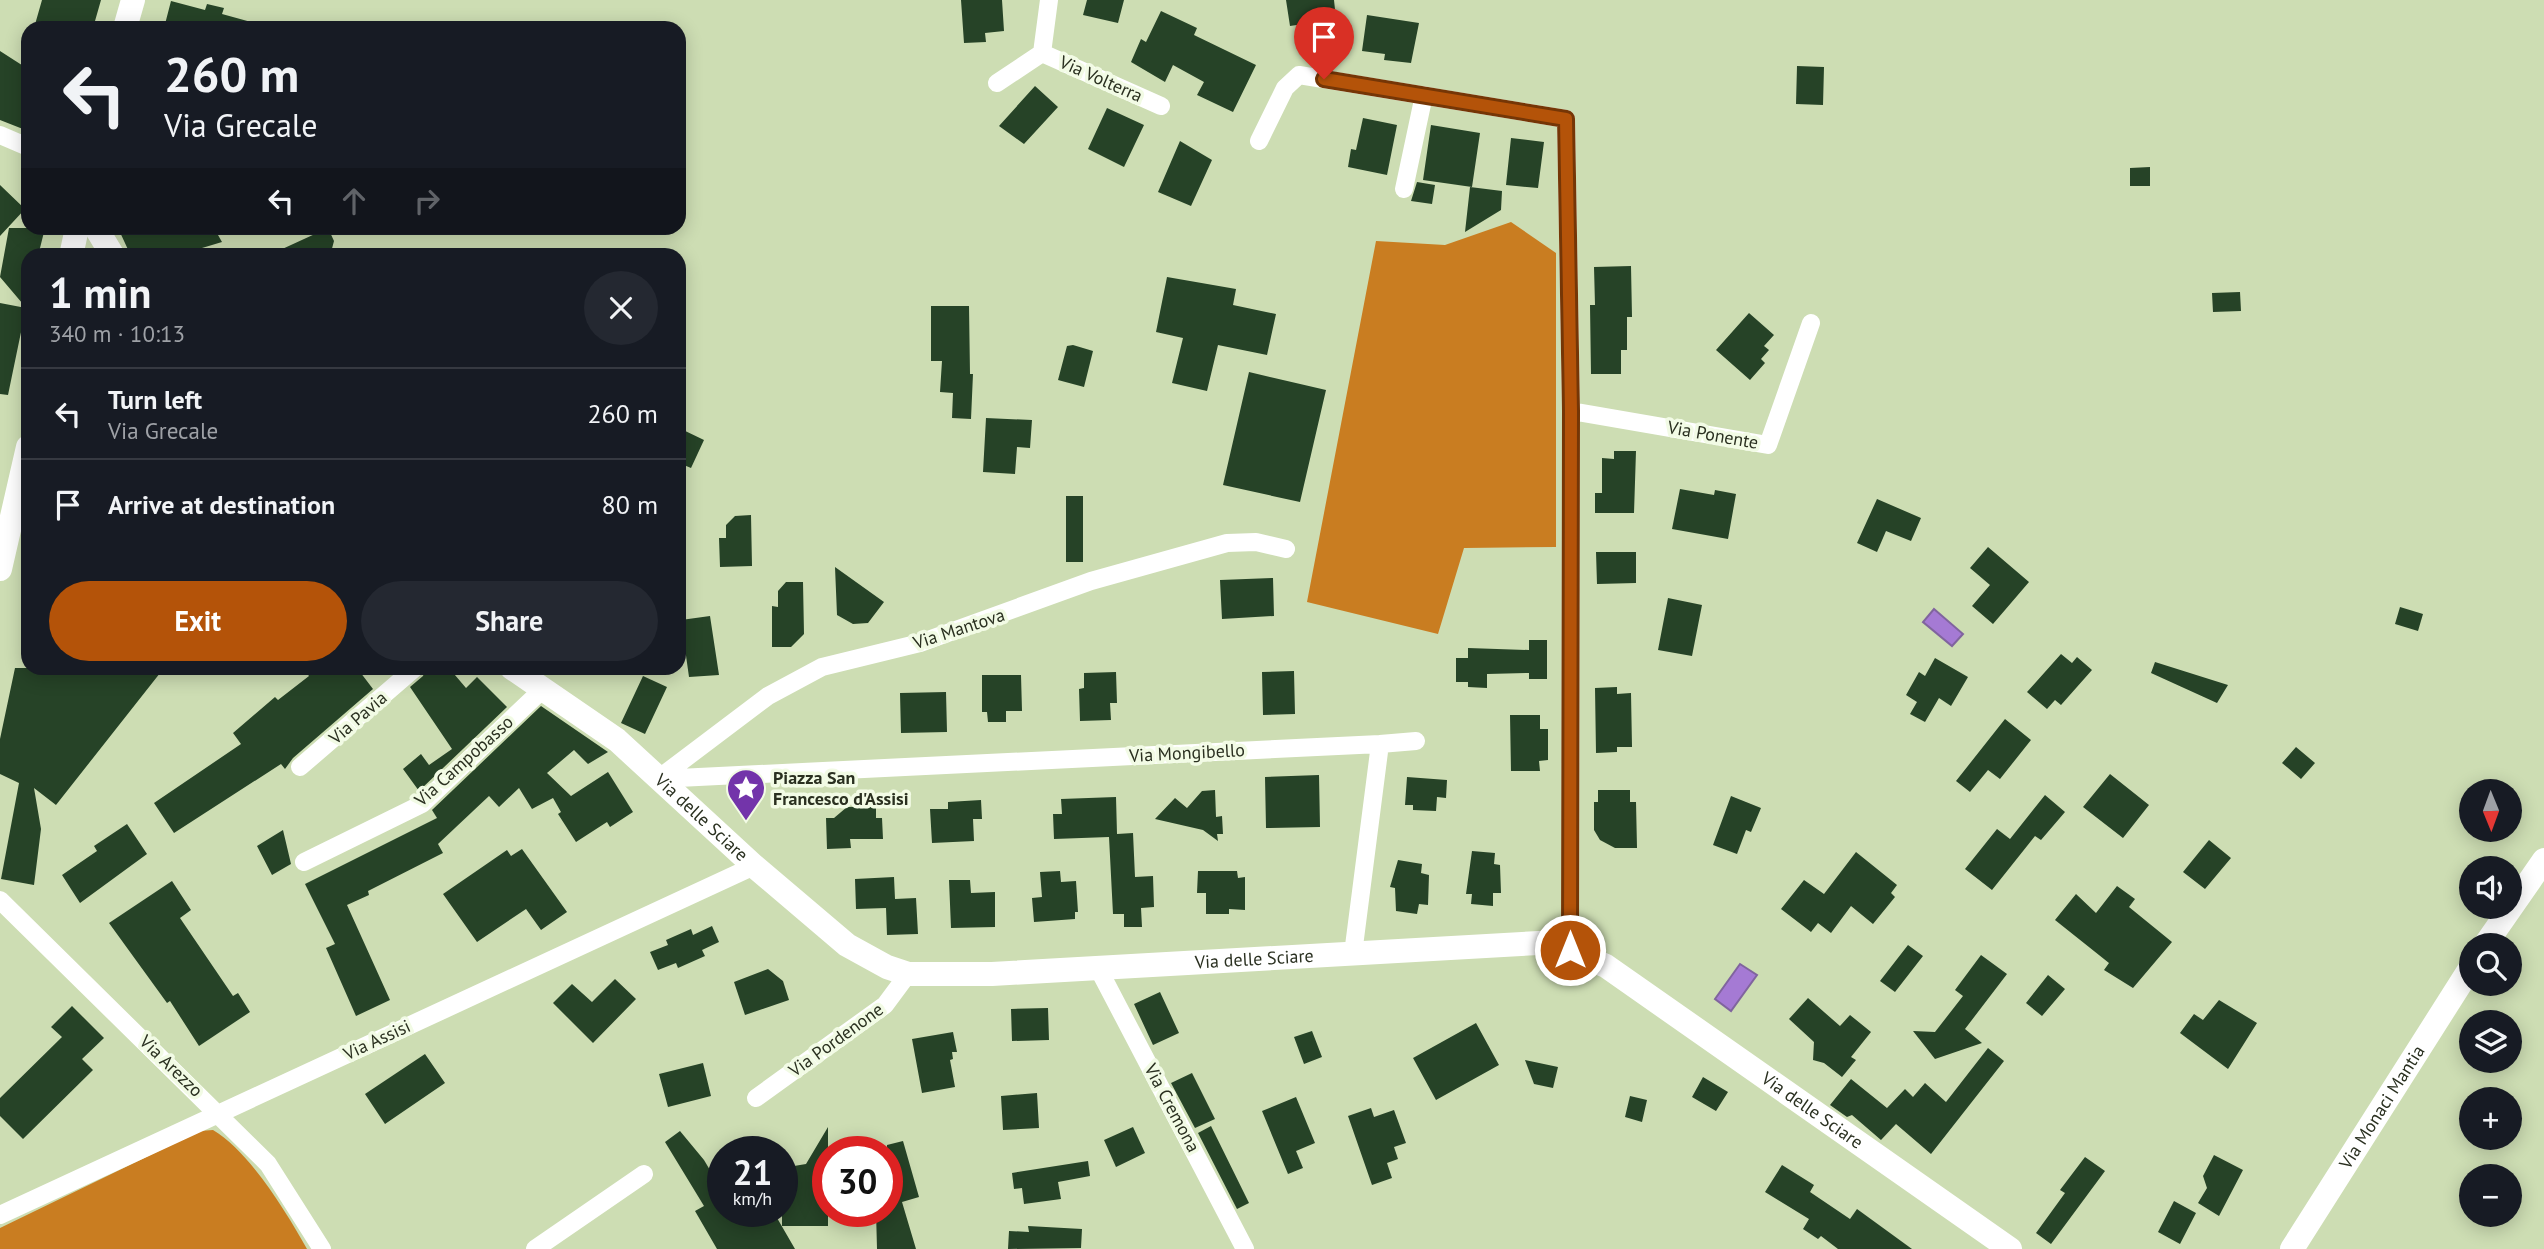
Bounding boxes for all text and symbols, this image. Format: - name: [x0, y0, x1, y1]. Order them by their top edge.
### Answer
- pin: [1294, 7, 1354, 79]
- icon: arrive: [1305, 18, 1343, 56]
- text: 260 m: [164, 42, 299, 106]
- icon: left: [49, 49, 140, 140]
- street label: Via Volterra: [1055, 50, 1146, 107]
- text: Via Grecale: [164, 104, 317, 146]
- icon: left: [262, 182, 300, 220]
- icon: ahead: [335, 182, 373, 220]
- icon: right: [408, 182, 446, 220]
- text: 1 min: [49, 265, 151, 320]
- button: close: [584, 271, 658, 345]
- text: 340 m · 10:13: [49, 319, 185, 348]
- text: Turn left: [108, 383, 202, 416]
- icon: left: [49, 395, 87, 433]
- text: 260 m: [587, 397, 658, 430]
- street label: Via Ponente: [1665, 415, 1760, 454]
- text: Via Grecale: [108, 416, 218, 445]
- icon: arrive: [49, 486, 87, 524]
- text: Arrive at destination: [108, 488, 335, 521]
- text: 80 m: [602, 488, 658, 521]
- button: Exit: [49, 581, 347, 661]
- button: Share: [361, 581, 658, 661]
- street label: Via Mantova: [909, 603, 1007, 654]
- street label: Via Pavia: [323, 686, 391, 750]
- street label: Via Campobasso: [409, 710, 518, 812]
- street label: Via Mongibello: [1127, 738, 1246, 767]
- place label: Piazza San Francesco d'Assisi: [773, 766, 908, 810]
- place icon: Piazza San Francesco d'Assisi: [725, 767, 767, 822]
- street label: Via delle Sciare: [649, 768, 753, 866]
- north arrow: [2459, 779, 2522, 842]
- map controls: [2459, 779, 2522, 1227]
- button: sound: [2459, 856, 2522, 919]
- position arrow: [1533, 913, 1607, 987]
- button: search: [2459, 933, 2522, 996]
- street label: Via delle Sciare: [1193, 944, 1314, 974]
- street label: Via Pordenone: [783, 998, 887, 1082]
- button: layers: [2459, 1010, 2522, 1073]
- street label: Via Assisi: [339, 1014, 414, 1065]
- street label: Via Arezzo: [134, 1029, 208, 1101]
- street label: Via Monaci Mantia: [2333, 1041, 2429, 1174]
- street label: Via Cremona: [1139, 1059, 1205, 1156]
- street label: Via delle Sciare: [1756, 1066, 1868, 1154]
- button: +: [2459, 1087, 2522, 1150]
- speed limit sign: 30: [812, 1136, 903, 1227]
- text: 21: [733, 1149, 772, 1195]
- button: −: [2459, 1164, 2522, 1227]
- text: km/h: [733, 1187, 772, 1210]

